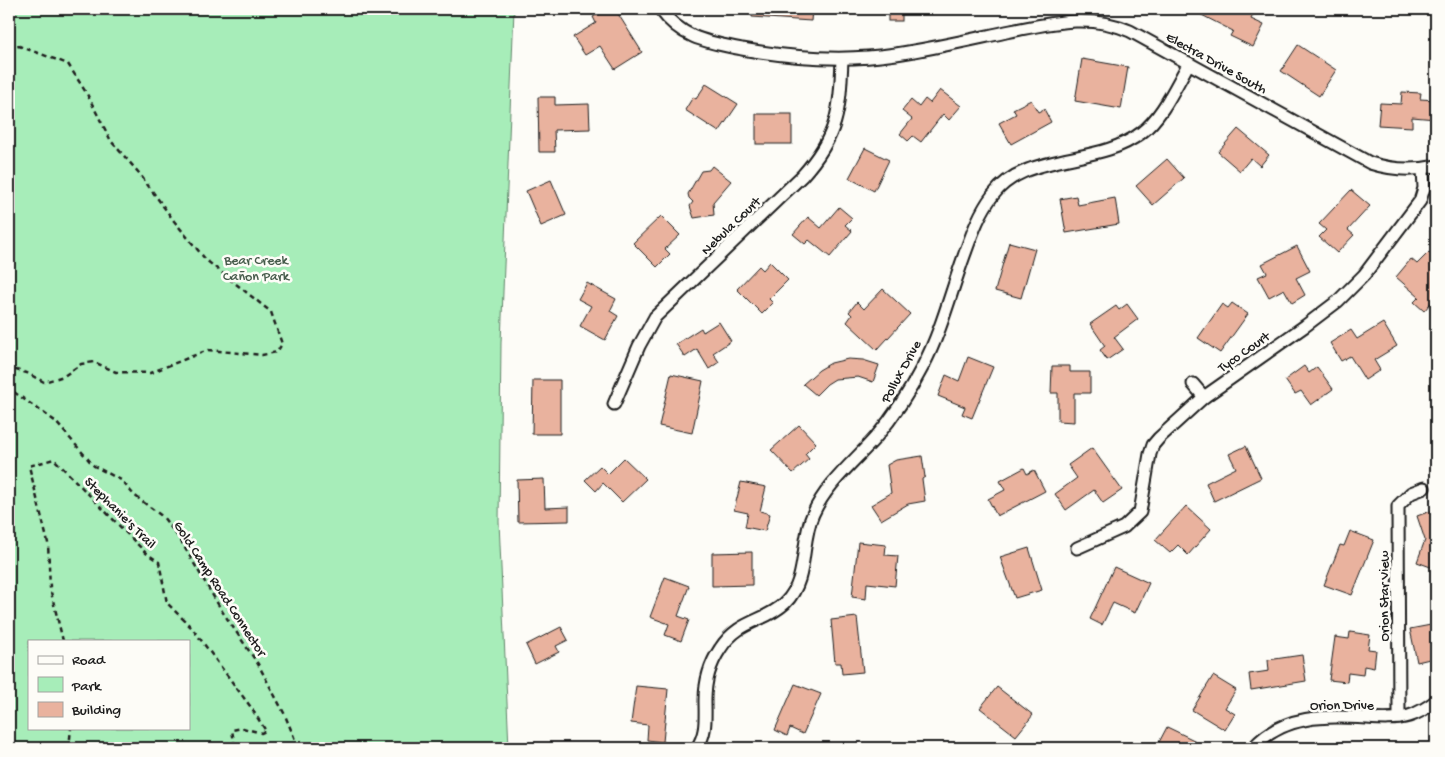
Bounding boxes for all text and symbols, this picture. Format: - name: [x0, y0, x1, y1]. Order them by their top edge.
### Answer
- street label: Electra Drive South: [1162, 29, 1270, 99]
- street label: Nebula Court: [698, 193, 766, 260]
- park label: Bear Creek Cañon Park: [223, 253, 291, 286]
- street label: Tyco Court: [1214, 328, 1275, 378]
- street label: Pollux Drive: [878, 337, 927, 407]
- street label: Stephanie's Trail: [80, 474, 159, 553]
- street label: Gold Camp Road Connector: [169, 518, 270, 661]
- street label: Orion Star View: [1377, 550, 1394, 641]
- legend: [28, 640, 190, 730]
- text: Road: [72, 652, 106, 670]
- text: Park: [71, 678, 102, 696]
- street label: Orion Drive: [1310, 698, 1375, 715]
- text: Building: [71, 702, 121, 720]

